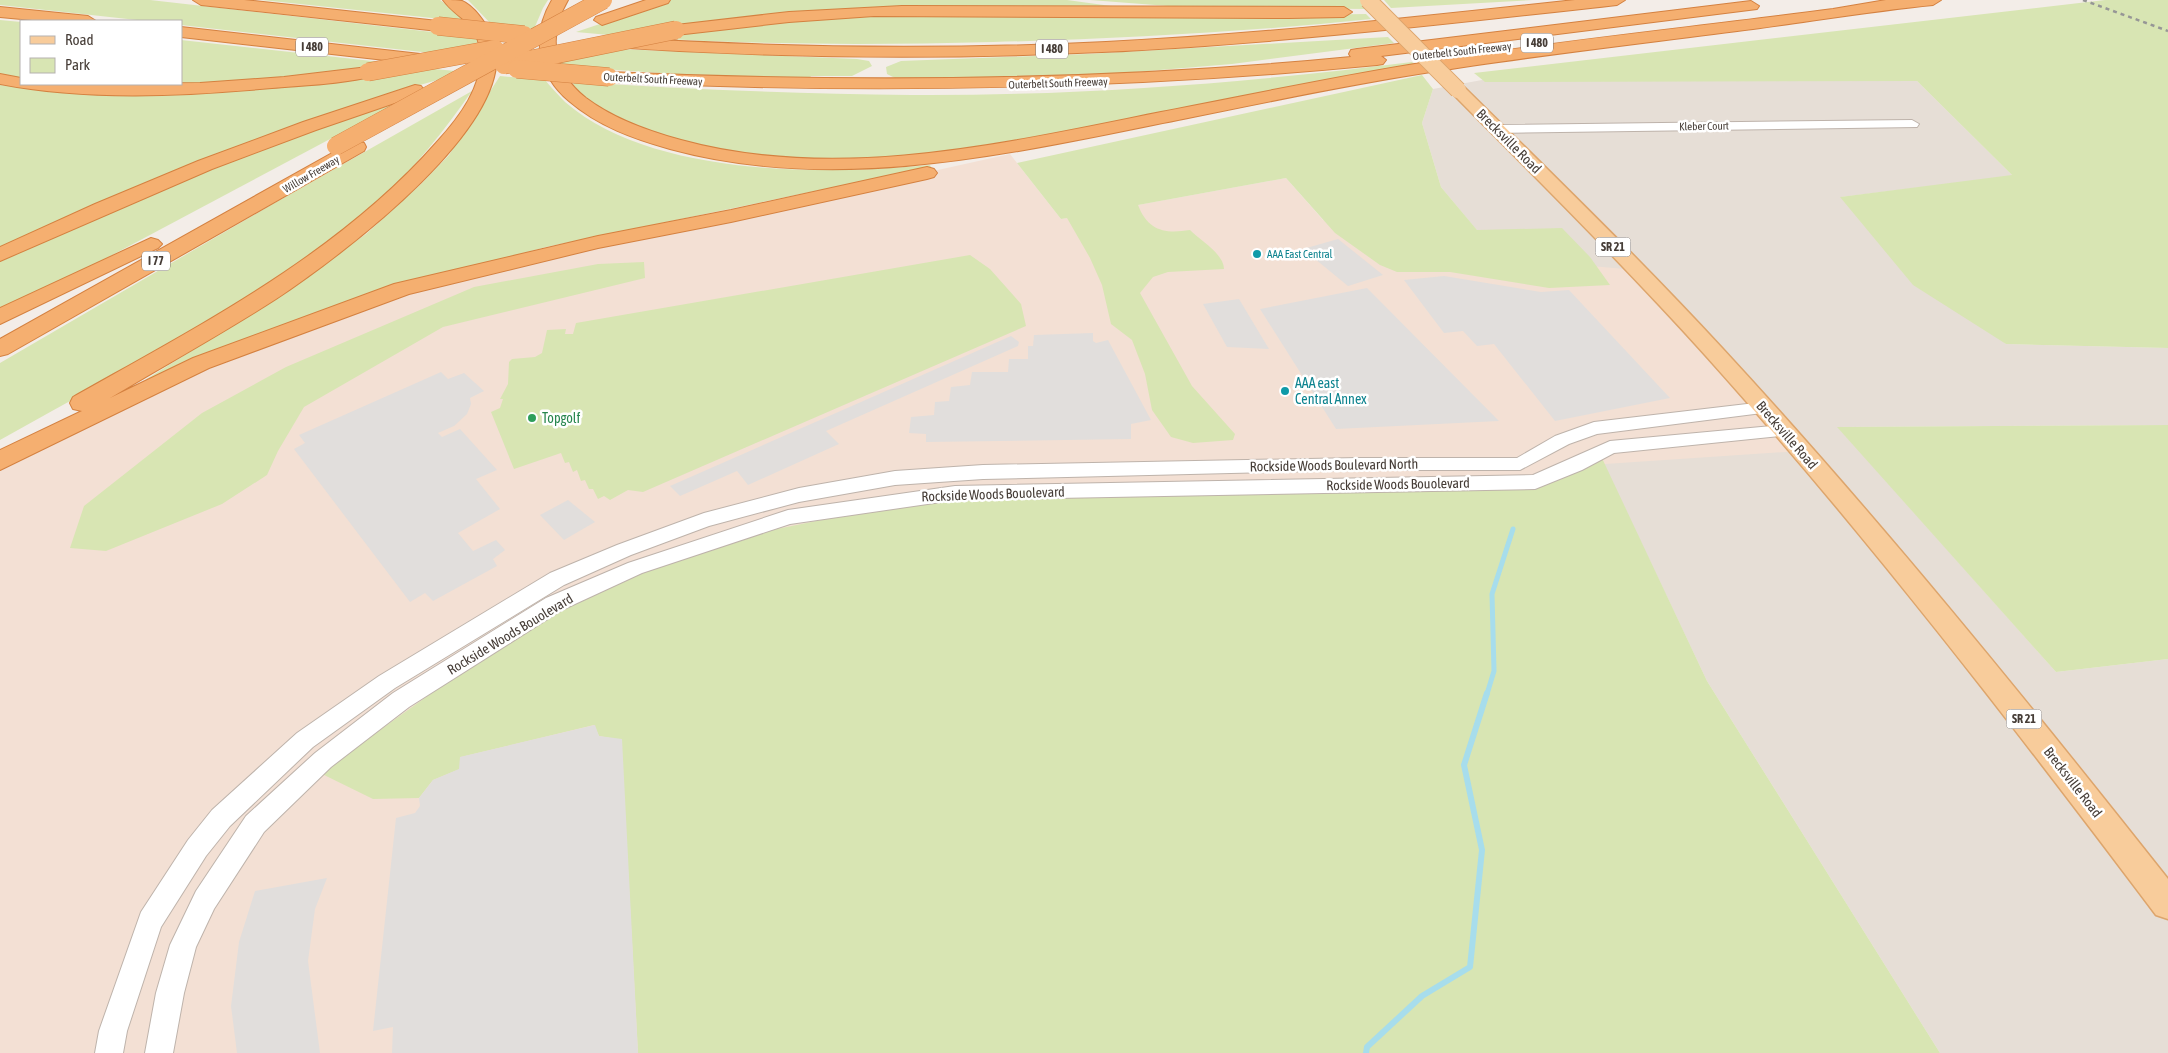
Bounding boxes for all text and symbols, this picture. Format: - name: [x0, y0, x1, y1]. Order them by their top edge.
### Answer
- legend: [20, 20, 182, 85]
- text: Road: [65, 31, 94, 48]
- road number: I 480: [1521, 34, 1553, 52]
- road number: I 480: [296, 38, 328, 56]
- road number: I 480: [1036, 40, 1068, 59]
- street label: Outerbelt South Freeway: [1412, 40, 1512, 62]
- text: Park: [65, 56, 90, 73]
- street label: Outerbelt South Freeway: [603, 70, 703, 88]
- street label: Outerbelt South Freeway: [1008, 75, 1108, 91]
- street label: Brecksville Road: [1473, 105, 1545, 177]
- street label: Kleber Court: [1679, 120, 1729, 132]
- street label: Willow Freeway: [281, 153, 342, 195]
- road number: SR 21: [1596, 238, 1630, 256]
- marker: AAA East Central: [1251, 248, 1263, 260]
- place label: AAA East Central: [1267, 248, 1333, 260]
- road number: I 77: [142, 252, 170, 270]
- place label: AAA east Central Annex: [1295, 375, 1367, 407]
- marker: AAA east Central Annex: [1279, 385, 1291, 397]
- street label: Brecksville Road: [1753, 398, 1821, 472]
- place label: Topgolf: [542, 410, 581, 426]
- marker: Topgolf: [526, 412, 538, 424]
- street label: Rockside Woods Boulevard North: [1250, 456, 1418, 474]
- street label: Rockside Woods Bouolevard: [1326, 475, 1470, 493]
- street label: Rockside Woods Bouolevard: [921, 483, 1065, 505]
- street label: Rockside Woods Bouolevard: [444, 590, 576, 678]
- road number: SR 21: [2006, 710, 2042, 729]
- street label: Brecksville Road: [2041, 744, 2105, 820]

